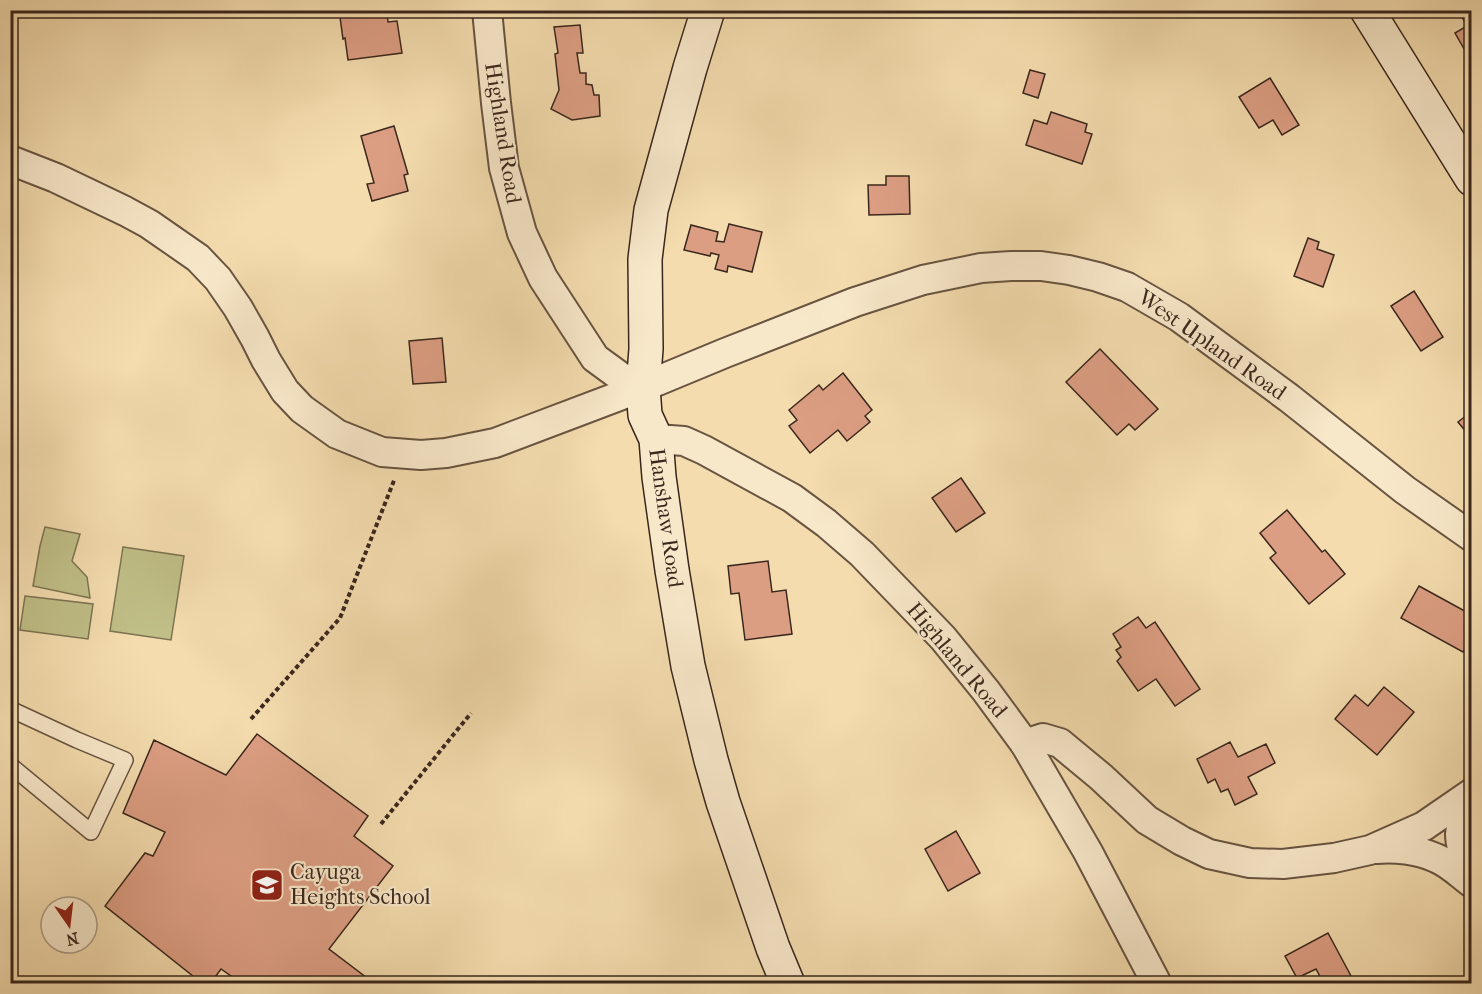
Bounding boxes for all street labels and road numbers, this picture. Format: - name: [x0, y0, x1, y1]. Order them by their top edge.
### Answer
- street label: Highland Road: [479, 61, 527, 206]
- street label: West Upland Road: [1132, 284, 1292, 406]
- street label: Hanshaw Road: [643, 447, 689, 590]
- street label: Highland Road: [901, 597, 1013, 724]

